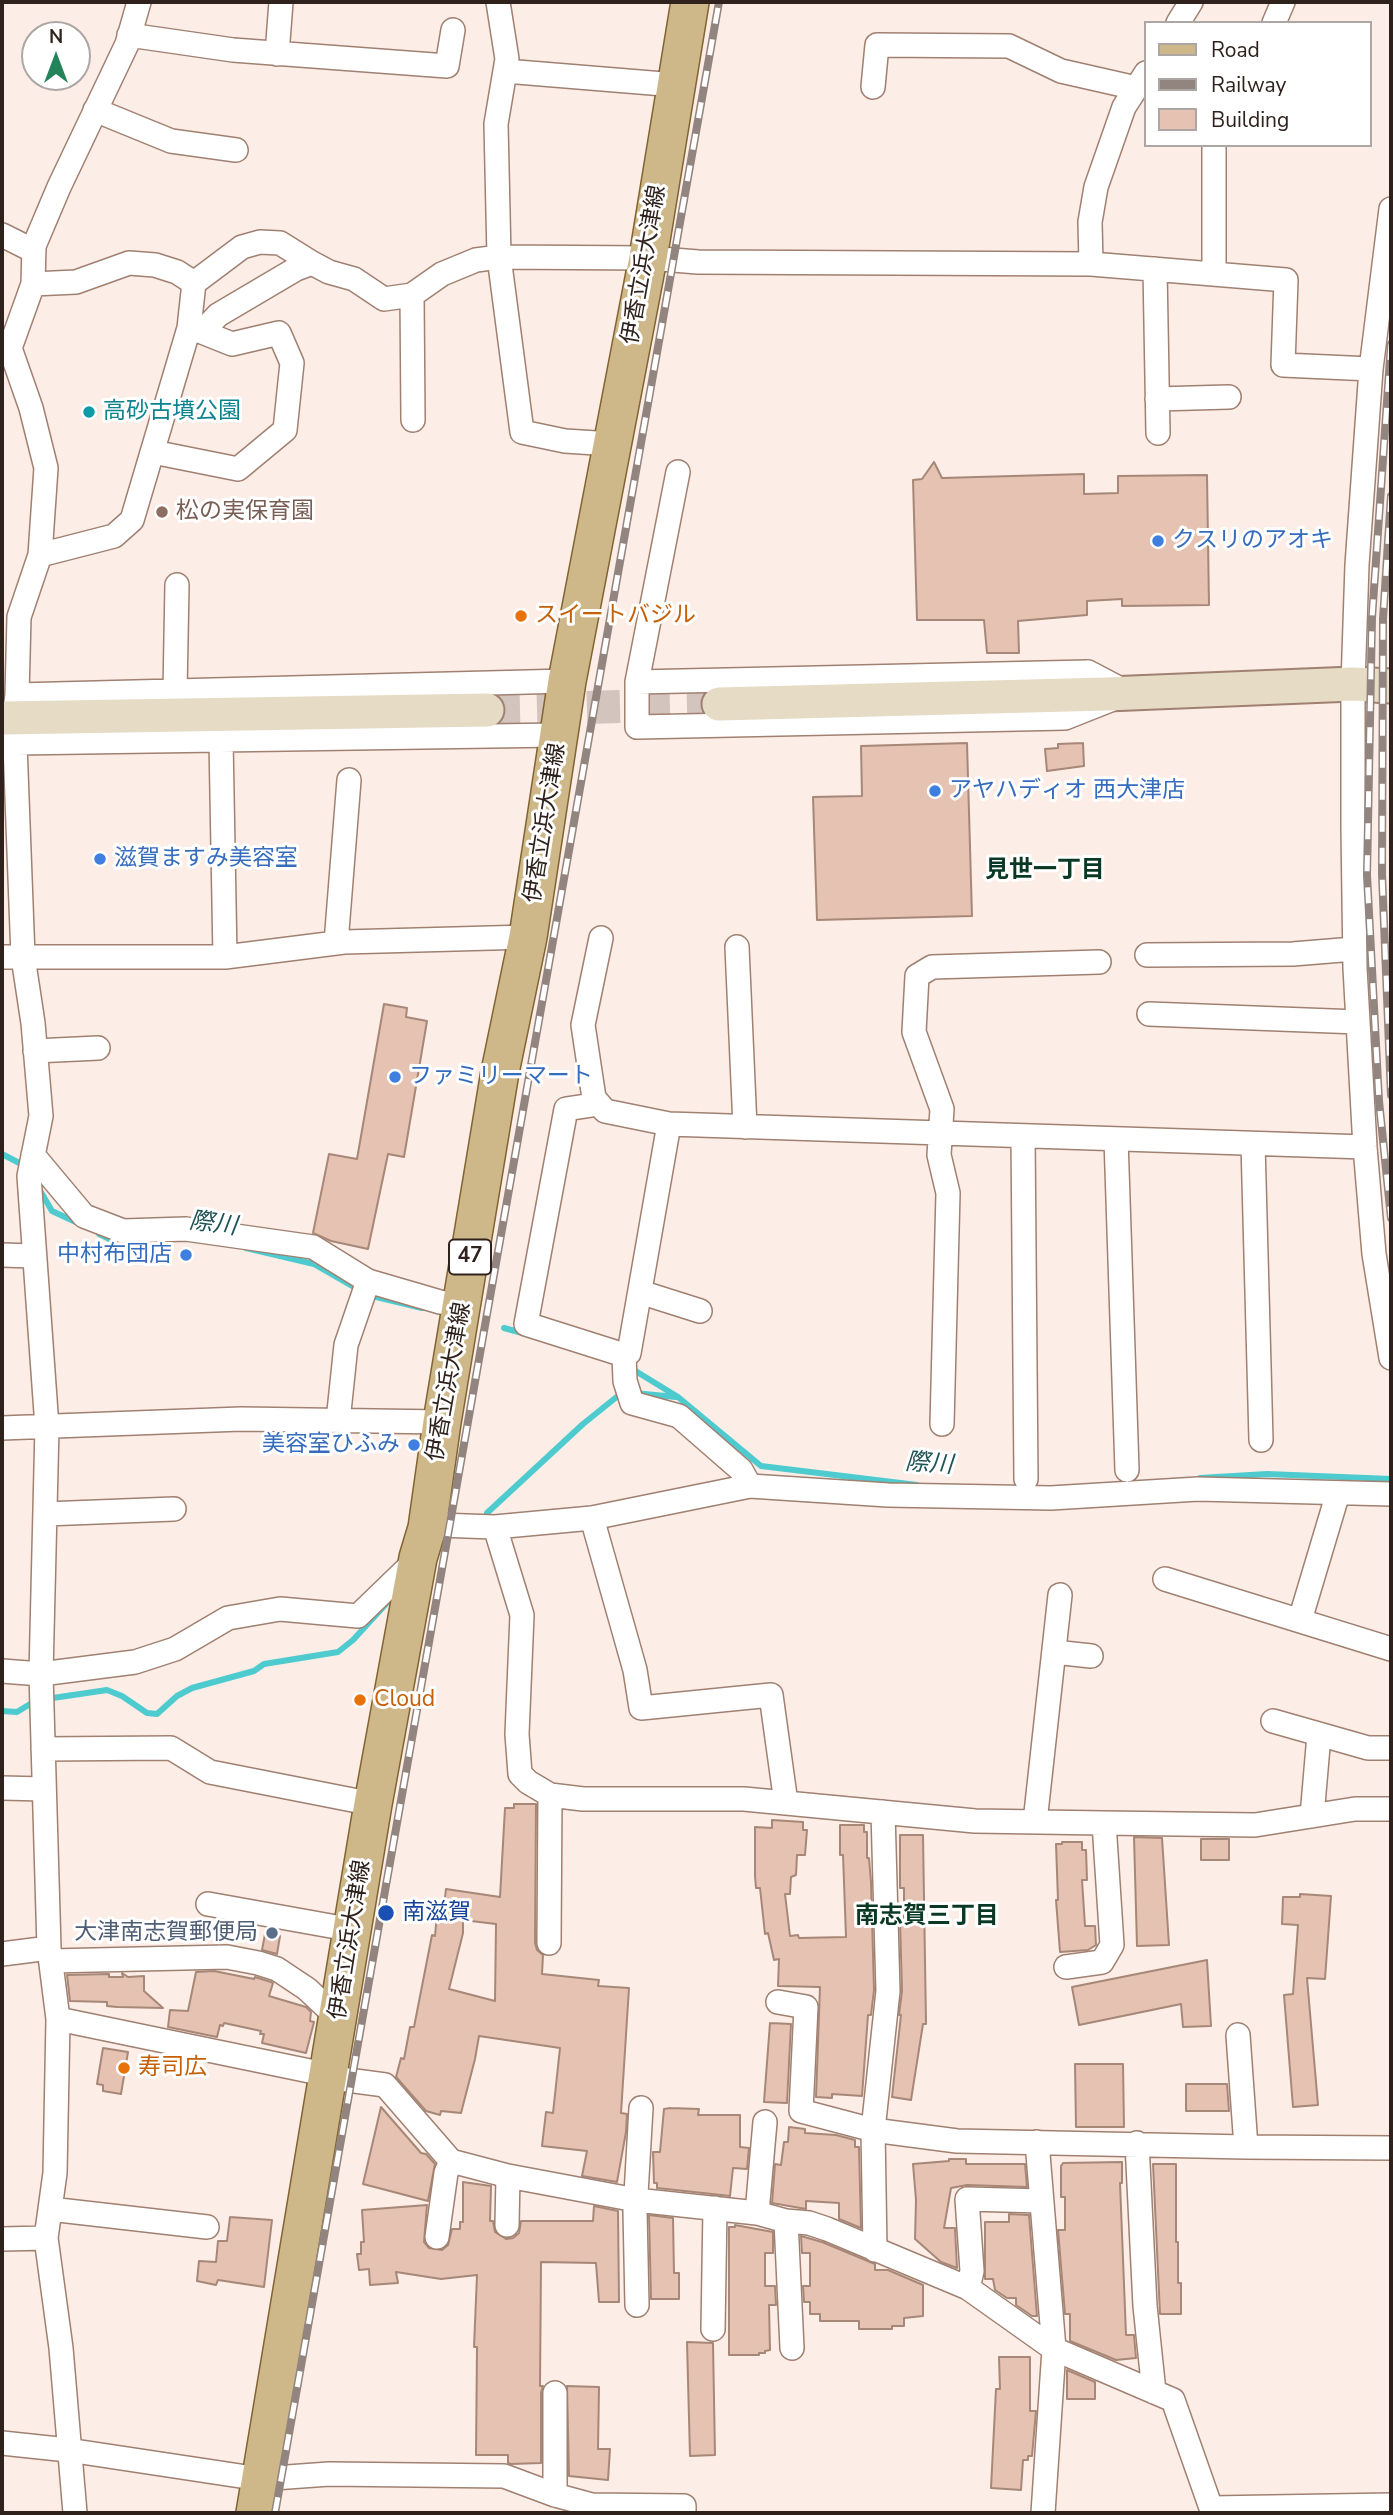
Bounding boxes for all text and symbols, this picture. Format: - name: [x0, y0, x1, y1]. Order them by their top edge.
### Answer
- north arrow: [21, 21, 91, 91]
- legend: [1144, 21, 1372, 147]
- text: N: [49, 24, 63, 50]
- text: Road: [1211, 36, 1260, 64]
- text: Railway: [1211, 71, 1286, 99]
- text: Building: [1211, 106, 1289, 134]
- street label: 伊香立浜大津線: [617, 183, 673, 347]
- place label: 高砂古墳公園: [103, 398, 241, 426]
- marker: 高砂古墳公園: [81, 404, 97, 420]
- place label: 松の実保育園: [176, 498, 314, 526]
- marker: 松の実保育園: [154, 504, 170, 520]
- place label: クスリのアオキ: [1172, 527, 1333, 555]
- marker: クスリのアオキ: [1150, 533, 1166, 549]
- place label: スイートバジル: [535, 602, 696, 630]
- marker: スイートバジル: [513, 608, 529, 624]
- street label: 伊香立浜大津線: [520, 741, 572, 905]
- place label: アヤハディオ 西大津店: [949, 777, 1185, 805]
- marker: アヤハディオ 西大津店: [927, 783, 943, 799]
- place label: 滋賀ますみ美容室: [114, 845, 298, 873]
- marker: 滋賀ますみ美容室: [92, 851, 108, 867]
- district label: 見世一丁目: [985, 857, 1105, 885]
- place label: ファミリーマート: [409, 1063, 593, 1091]
- marker: ファミリーマート: [387, 1069, 403, 1085]
- water label: 際川: [187, 1208, 239, 1242]
- road number: 47: [449, 1240, 491, 1274]
- place label: 中村布団店: [57, 1241, 172, 1269]
- marker: 中村布団店: [178, 1247, 194, 1263]
- street label: 伊香立浜大津線: [422, 1300, 478, 1464]
- place label: 美容室ひふみ: [262, 1431, 400, 1459]
- marker: 美容室ひふみ: [406, 1437, 422, 1453]
- water label: 際川: [904, 1449, 954, 1481]
- place label: Cloud: [374, 1686, 435, 1714]
- marker: Cloud: [352, 1692, 368, 1708]
- street label: 伊香立浜大津線: [325, 1858, 377, 2022]
- place label: 南滋賀: [402, 1899, 471, 1927]
- marker: 南滋賀: [376, 1903, 396, 1923]
- district label: 南志賀三丁目: [855, 1903, 999, 1931]
- place label: 大津南志賀郵便局: [74, 1919, 258, 1947]
- marker: 大津南志賀郵便局: [264, 1925, 280, 1941]
- place label: 寿司広: [138, 2054, 207, 2082]
- marker: 寿司広: [116, 2060, 132, 2076]

